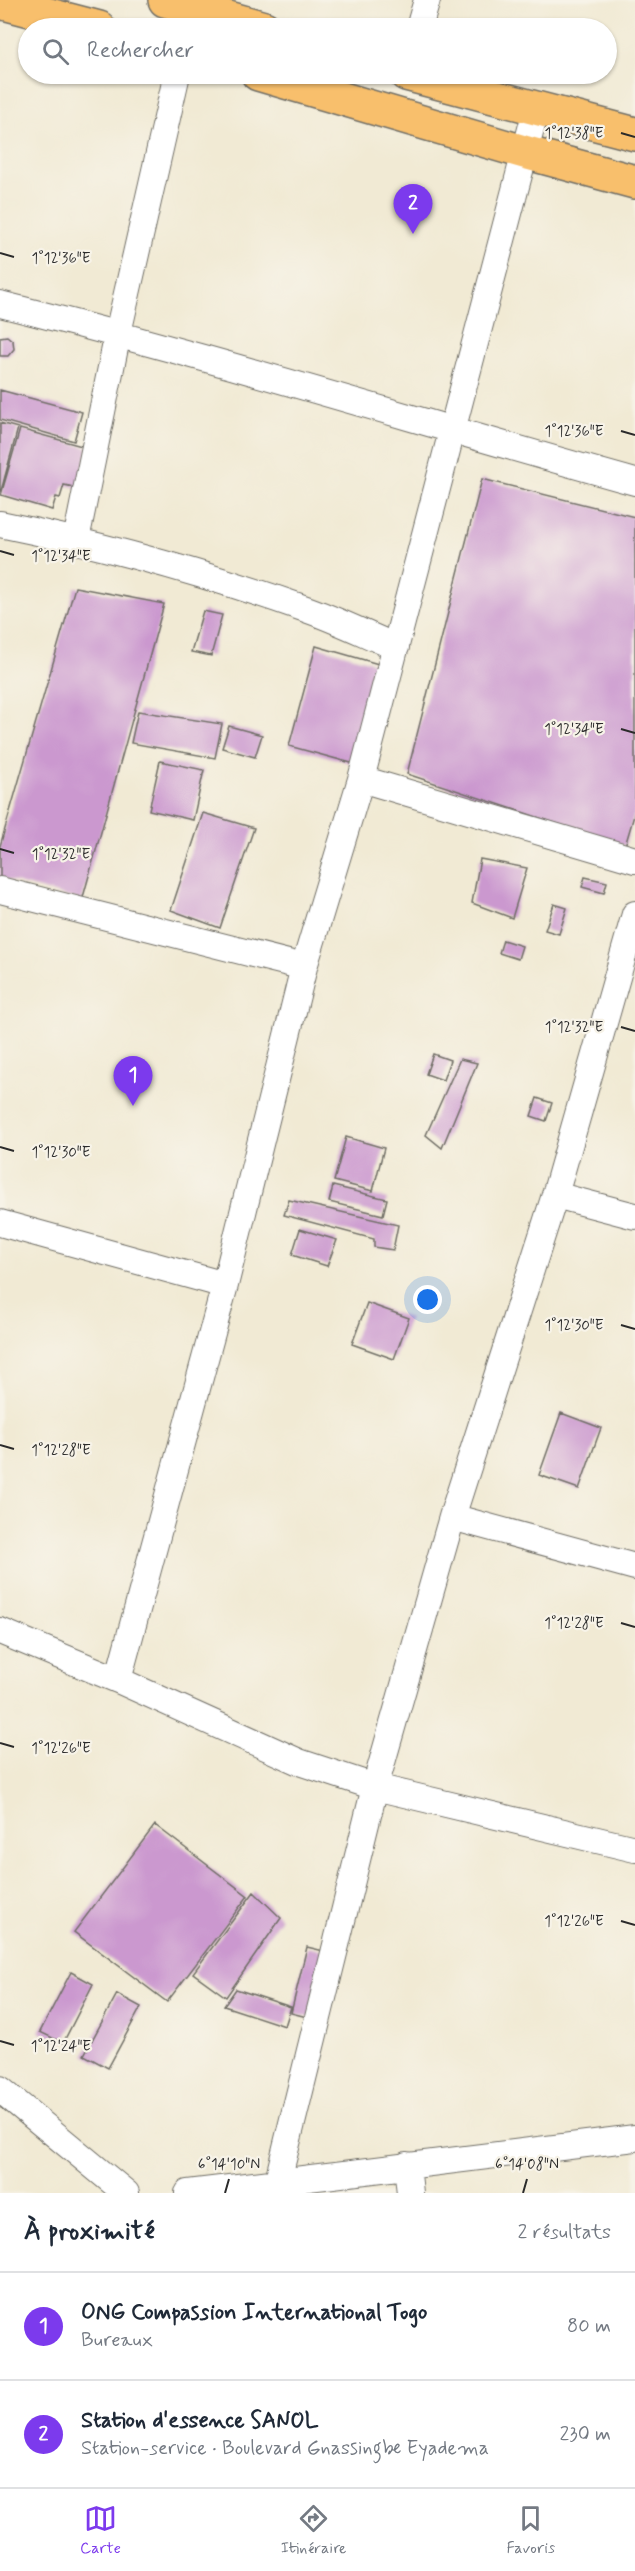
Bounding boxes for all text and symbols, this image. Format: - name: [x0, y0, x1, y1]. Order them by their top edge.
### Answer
- search box: [18, 18, 617, 84]
- icon: search: [39, 35, 72, 68]
- text: Rechercher: [87, 37, 194, 65]
- text: 1°12'38"E: [545, 124, 604, 144]
- pin: 2: [394, 184, 432, 234]
- text: 1°12'36"E: [32, 249, 91, 269]
- text: 1°12'36"E: [545, 422, 604, 442]
- text: 1°12'34"E: [31, 547, 91, 567]
- text: 1°12'34"E: [544, 720, 604, 740]
- text: 1°12'32"E: [32, 845, 90, 865]
- text: 1°12'32"E: [545, 1018, 603, 1038]
- pin: 1: [114, 1056, 152, 1106]
- text: 1°12'30"E: [31, 1143, 91, 1163]
- your location: [413, 1285, 442, 1314]
- text: 1°12'30"E: [544, 1316, 604, 1336]
- text: 1°12'28"E: [31, 1441, 91, 1461]
- text: 1°12'28"E: [544, 1614, 604, 1634]
- text: 1°12'26"E: [31, 1739, 91, 1759]
- text: 1°12'26"E: [544, 1912, 604, 1932]
- text: 1°12'24"E: [31, 2037, 91, 2057]
- text: 6°14'10"N: [198, 2155, 260, 2175]
- text: 6°14'08"N: [495, 2155, 559, 2175]
- text: À proximité: [24, 2215, 155, 2249]
- text: 2 résultats: [518, 2219, 611, 2246]
- text: ONG Compassion International Togo: [81, 2299, 427, 2327]
- text: 1: [39, 2313, 48, 2340]
- text: 80 m: [567, 2313, 611, 2340]
- text: Bureaux: [81, 2327, 153, 2354]
- text: Station d'essence SANOL: [81, 2407, 318, 2435]
- text: 2: [39, 2421, 48, 2448]
- text: 230 m: [559, 2421, 611, 2448]
- text: Station-service · Boulevard Gnassingbe Eyadema: [81, 2435, 489, 2462]
- tab: Carte: [80, 2502, 121, 2559]
- tab: Itinéraire: [281, 2502, 347, 2559]
- tab: Favoris: [506, 2502, 555, 2559]

